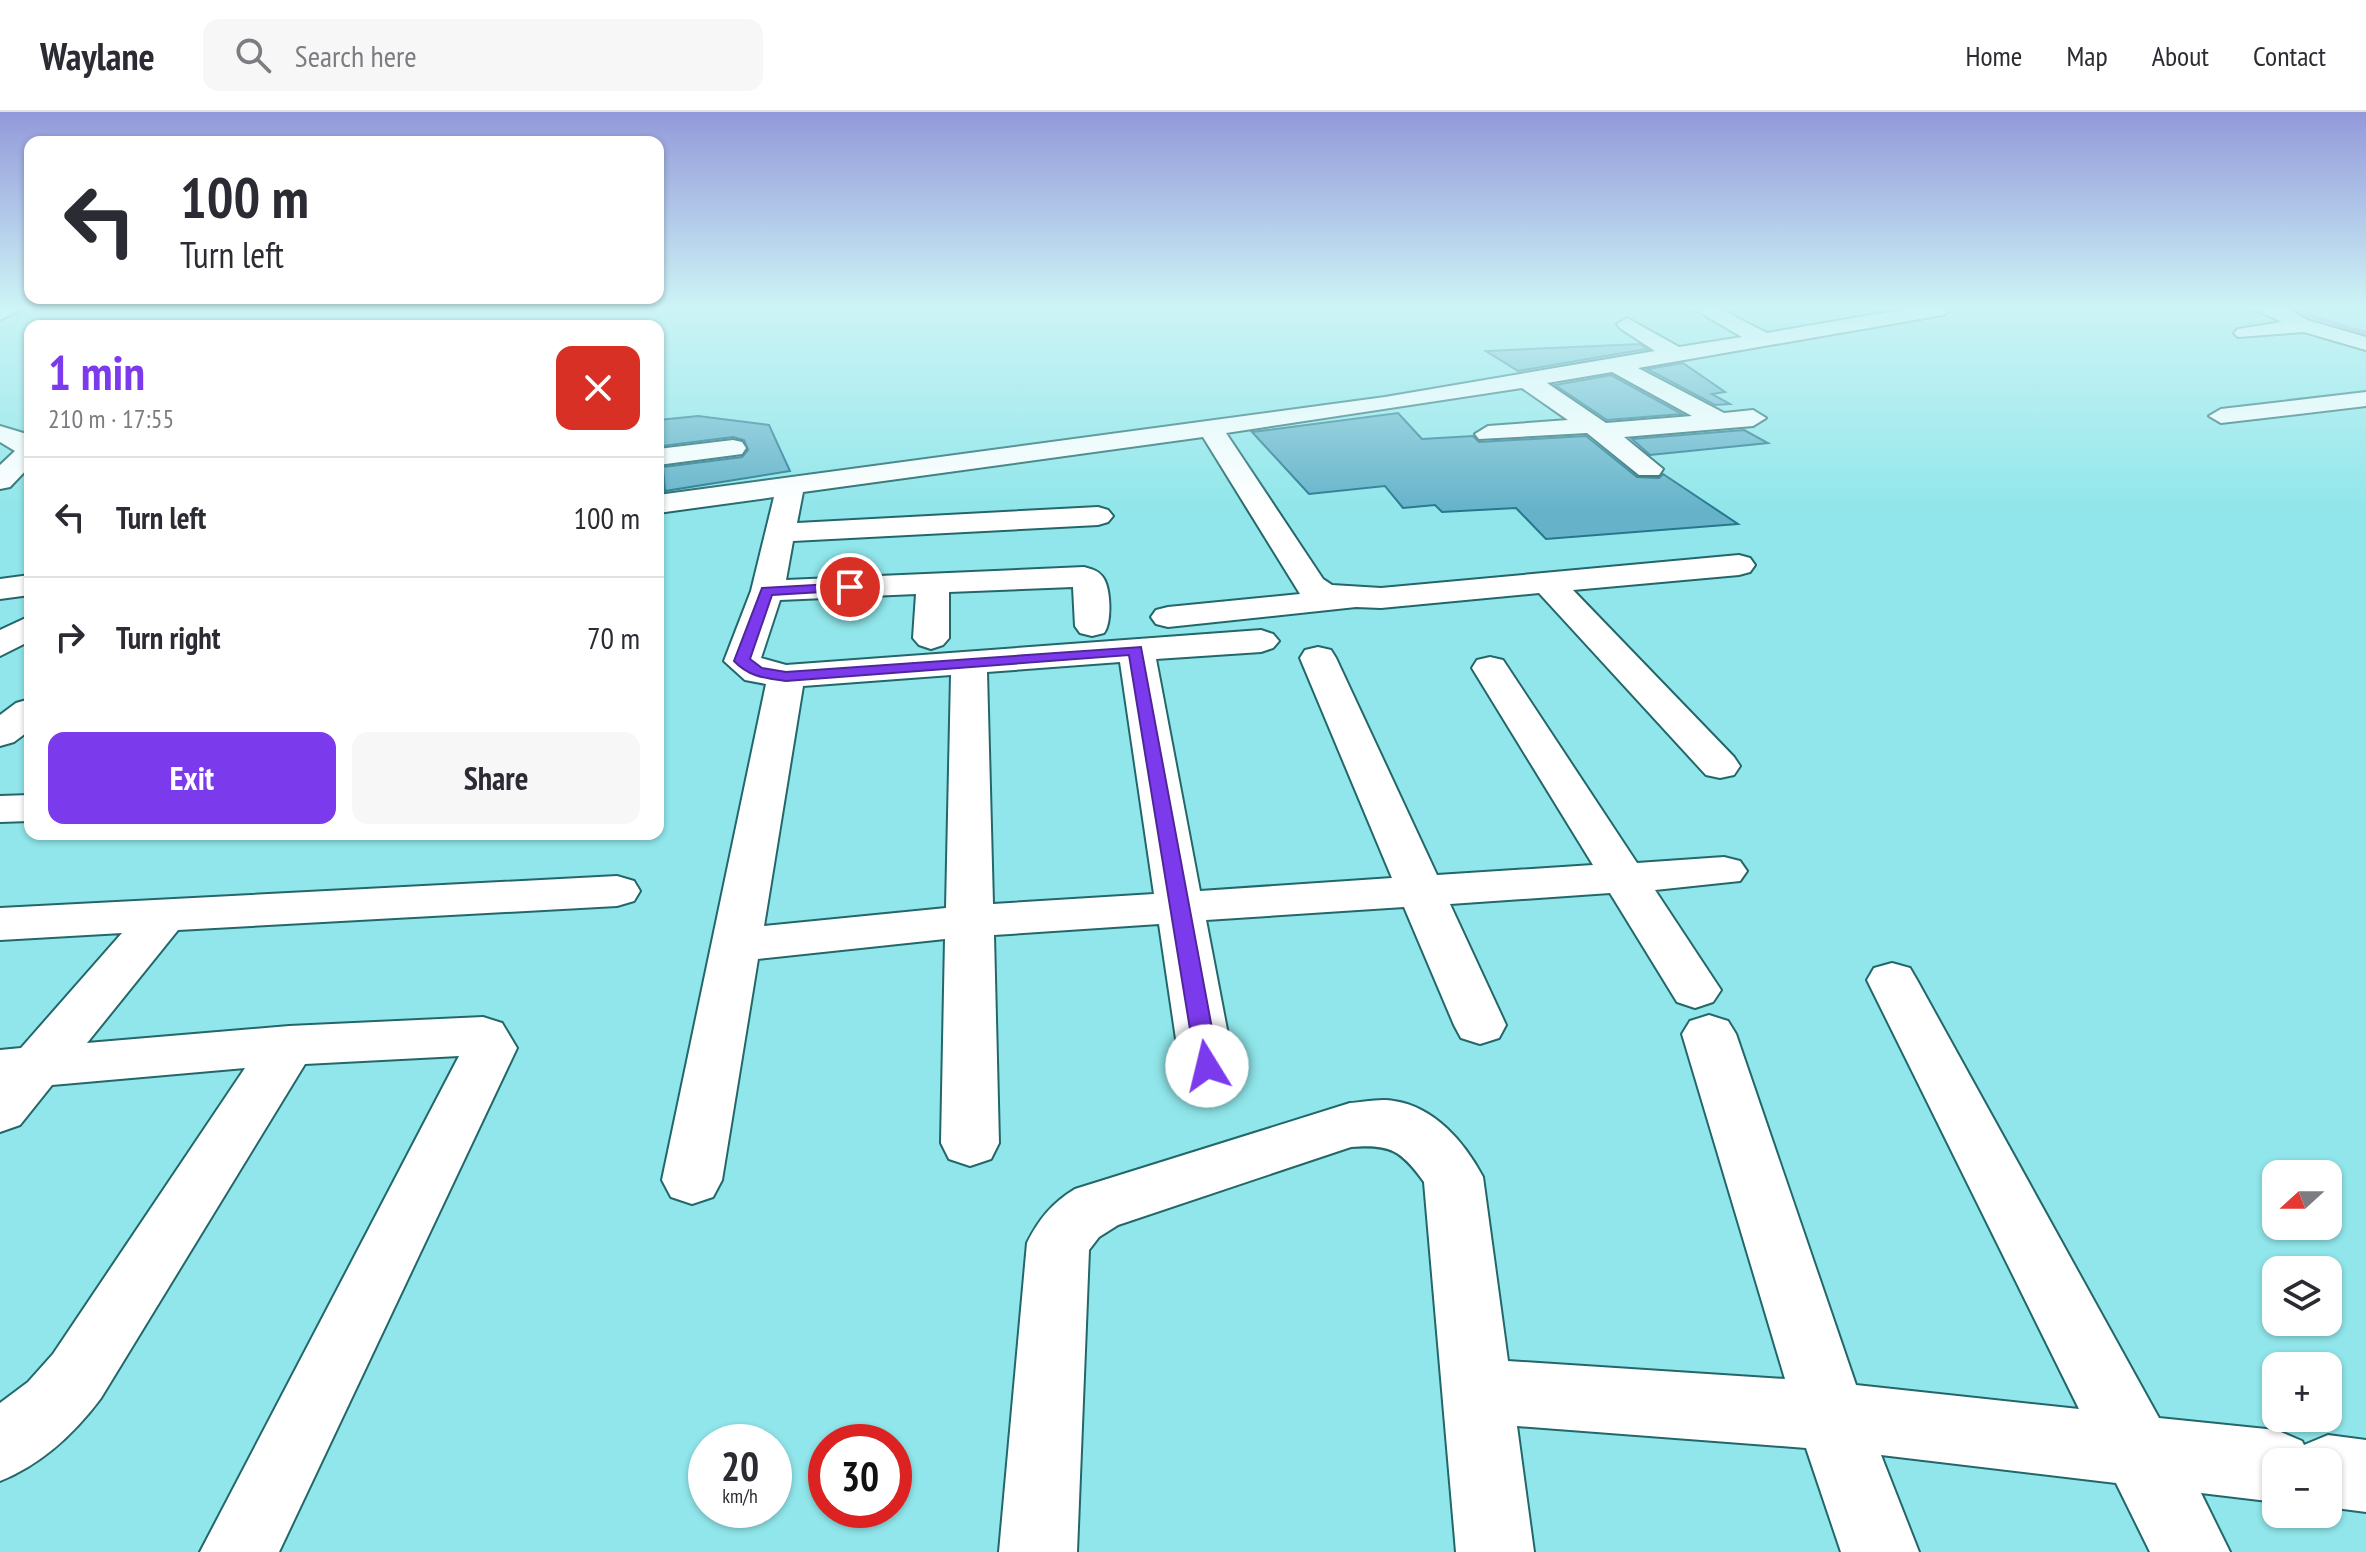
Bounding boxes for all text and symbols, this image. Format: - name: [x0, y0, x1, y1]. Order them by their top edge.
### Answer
- search box: [203, 19, 763, 91]
- text: Waylane: [40, 31, 155, 80]
- icon: search: [231, 33, 275, 77]
- text: Search here: [295, 36, 417, 75]
- text: Home: [1966, 37, 2022, 74]
- text: Map: [2066, 37, 2108, 74]
- text: About: [2152, 37, 2209, 74]
- text: Contact: [2253, 37, 2326, 74]
- text: 100 m: [180, 161, 309, 233]
- icon: left: [48, 168, 152, 272]
- text: Turn left: [180, 231, 284, 278]
- text: 1 min: [48, 341, 145, 403]
- button: close: [556, 346, 640, 430]
- text: 210 m · 17:55: [48, 402, 174, 435]
- icon: left: [48, 495, 92, 539]
- text: Turn left: [116, 498, 206, 537]
- text: 100 m: [574, 498, 640, 537]
- pin: [816, 553, 884, 621]
- icon: arrive: [828, 565, 872, 609]
- icon: right: [48, 615, 92, 659]
- text: Turn right: [116, 618, 220, 657]
- text: 70 m: [587, 618, 640, 657]
- button: Exit: [48, 732, 336, 824]
- button: Share: [352, 732, 640, 824]
- position arrow: [1165, 1024, 1249, 1108]
- north arrow: [2262, 1160, 2342, 1240]
- map controls: [2262, 1160, 2342, 1528]
- button: layers: [2262, 1256, 2342, 1336]
- button: +: [2262, 1352, 2342, 1432]
- speed limit sign: 30: [808, 1424, 912, 1528]
- text: 20: [721, 1440, 759, 1492]
- button: −: [2262, 1448, 2342, 1528]
- text: km/h: [722, 1483, 758, 1509]

